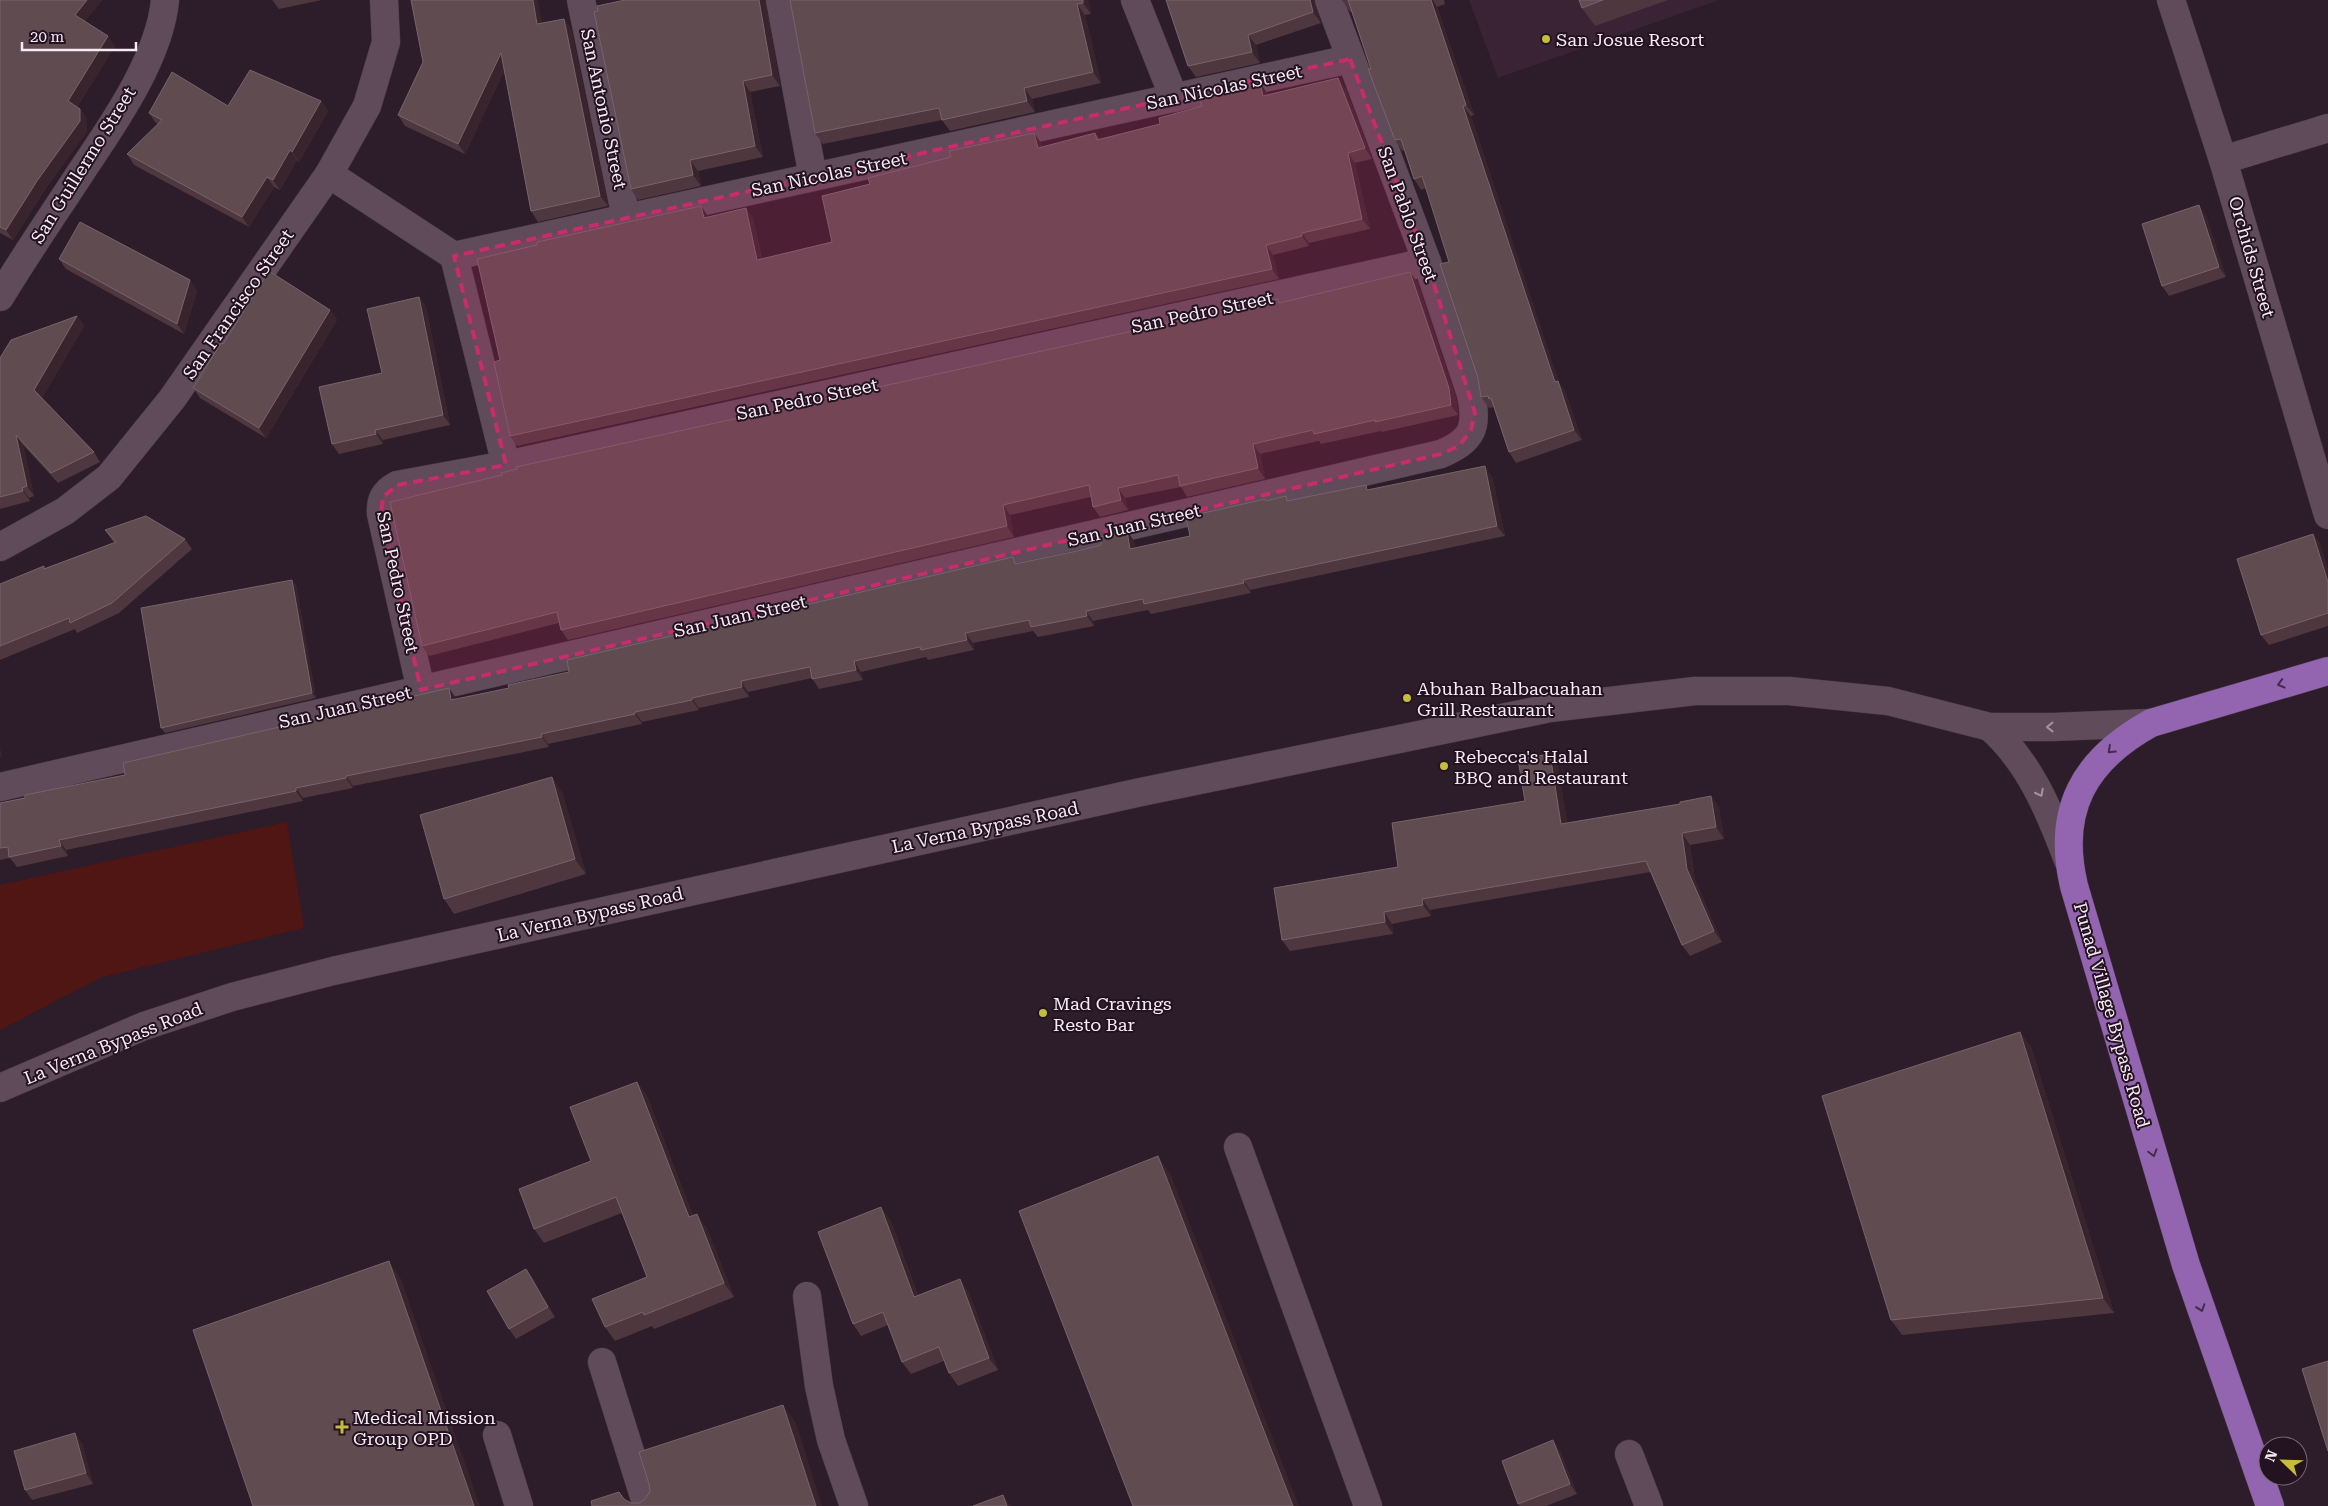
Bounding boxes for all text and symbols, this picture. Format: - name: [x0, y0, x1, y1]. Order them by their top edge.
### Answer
- scale bar: [22, 20, 136, 52]
- street label: San Antonio Street: [577, 27, 631, 191]
- text: 20 m: [30, 28, 65, 46]
- place label: San Josue Resort: [1556, 29, 1705, 50]
- marker: San Josue Resort: [1540, 33, 1552, 45]
- street label: San Nicolas Street: [1144, 60, 1304, 114]
- street label: San Guillermo Street: [26, 83, 140, 247]
- street label: San Pablo Street: [1374, 143, 1442, 285]
- street label: San Nicolas Street: [749, 147, 909, 201]
- street label: Orchids Street: [2225, 194, 2279, 320]
- street label: San Francisco Street: [178, 225, 298, 383]
- street label: San Pedro Street: [1129, 287, 1275, 337]
- street label: San Pedro Street: [734, 374, 880, 424]
- street label: San Juan Street: [1065, 499, 1203, 551]
- street label: San Pedro Street: [373, 509, 423, 655]
- street label: San Juan Street: [671, 590, 809, 642]
- place label: Abuhan Balbacuahan Grill Restaurant: [1417, 678, 1603, 720]
- one-way arrow: [2278, 679, 2286, 689]
- street label: San Juan Street: [276, 681, 414, 733]
- marker: Abuhan Balbacuahan Grill Restaurant: [1401, 692, 1413, 704]
- one-way arrow: [2046, 722, 2054, 732]
- one-way arrow: [2108, 744, 2117, 753]
- place label: Rebecca's Halal BBQ and Restaurant: [1454, 746, 1628, 788]
- marker: Rebecca's Halal BBQ and Restaurant: [1438, 760, 1450, 772]
- one-way arrow: [2034, 787, 2044, 796]
- street label: La Verna Bypass Road: [890, 797, 1081, 857]
- street label: La Verna Bypass Road: [495, 882, 686, 946]
- street label: Punad Village Bypass Road: [2070, 900, 2154, 1131]
- place label: Mad Cravings Resto Bar: [1053, 993, 1172, 1035]
- street label: La Verna Bypass Road: [21, 997, 206, 1088]
- marker: Mad Cravings Resto Bar: [1037, 1007, 1049, 1019]
- one-way arrow: [2147, 1148, 2157, 1157]
- one-way arrow: [2195, 1303, 2205, 1312]
- place label: Medical Mission Group OPD: [353, 1407, 496, 1449]
- marker: Medical Mission Group OPD: [335, 1420, 349, 1434]
- north arrow: [2258, 1436, 2308, 1486]
- text: N: [2262, 1448, 2281, 1464]

